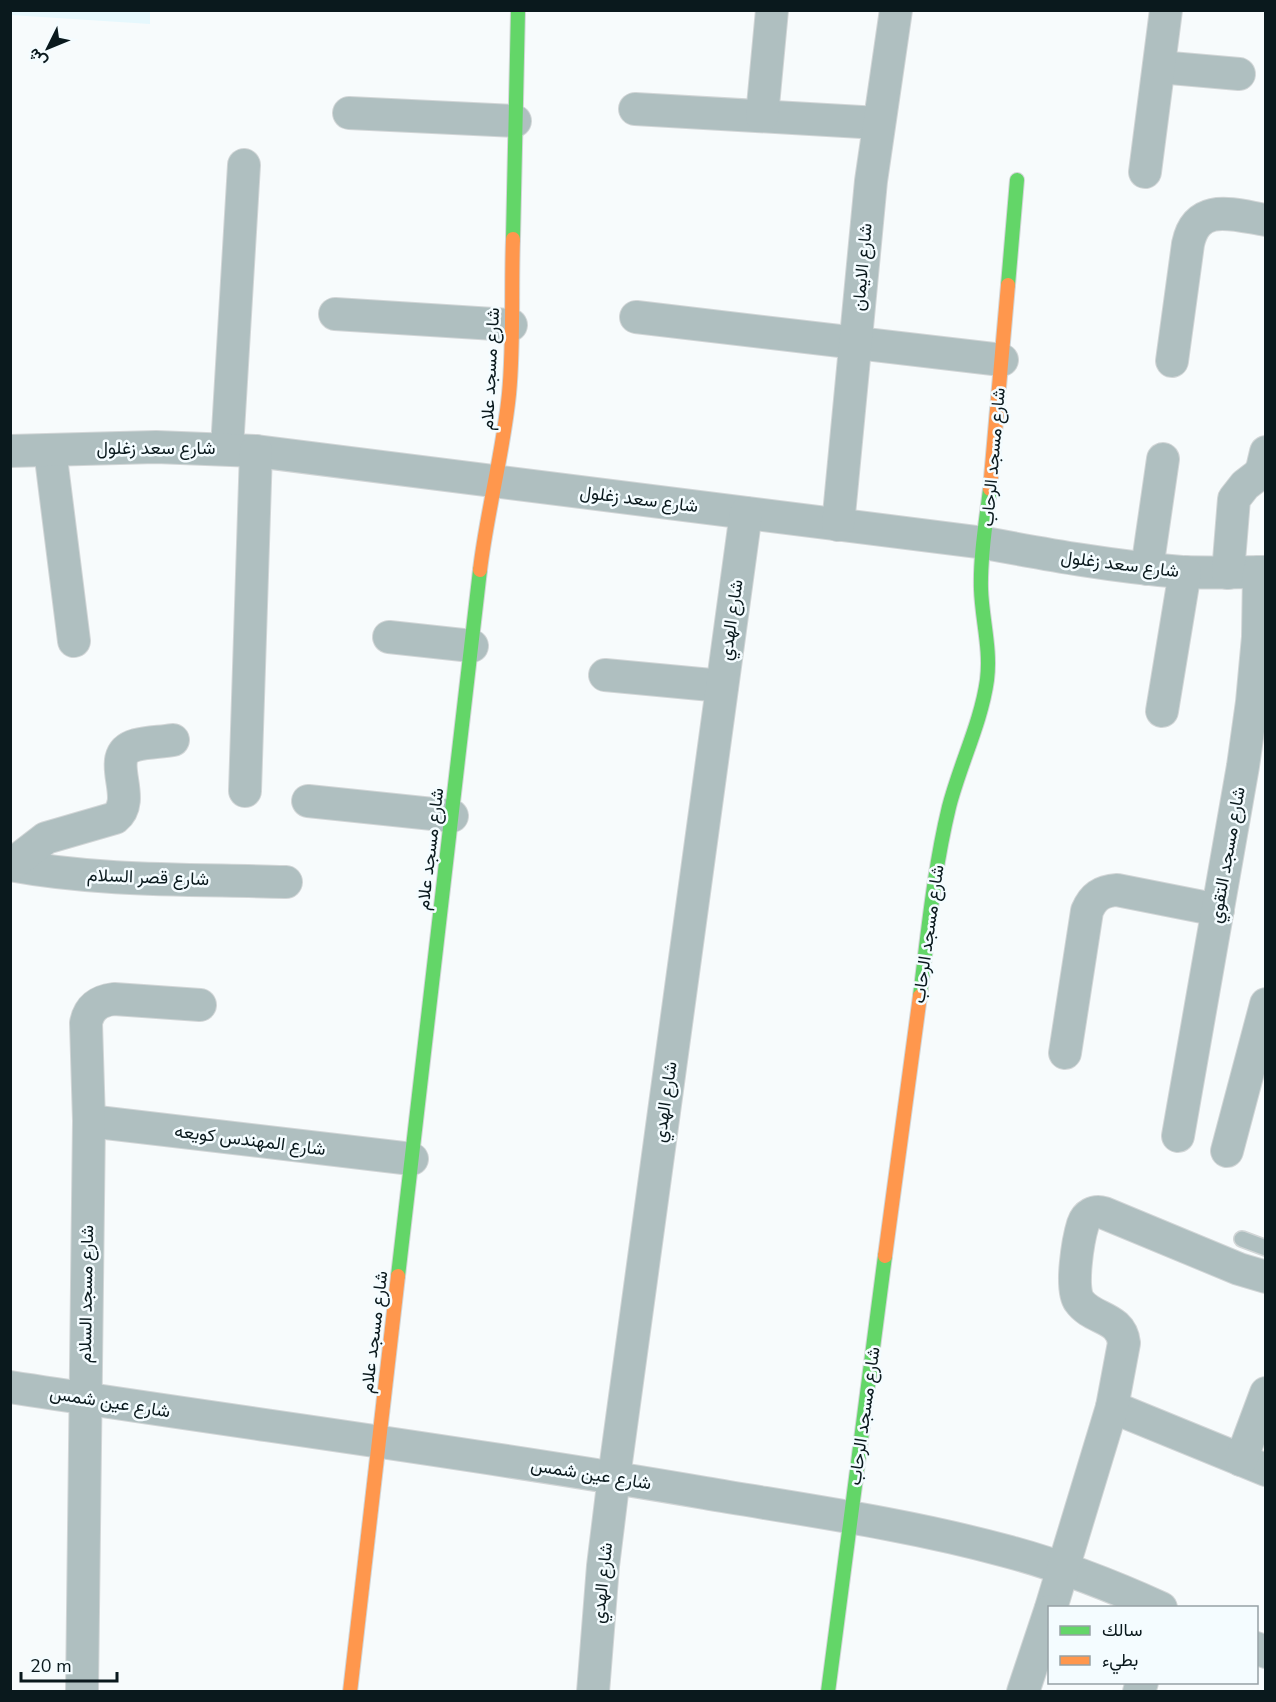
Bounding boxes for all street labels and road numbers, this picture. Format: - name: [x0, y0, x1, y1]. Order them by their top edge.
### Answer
- street label: شارع الايمان: [846, 222, 878, 312]
- street label: شارع مسجد علام: [475, 307, 505, 431]
- street label: شارع مسجد الرحاب: [975, 386, 1011, 528]
- street label: شارع سعد زغلول: [97, 436, 215, 460]
- street label: شارع سعد زغلول: [579, 480, 699, 518]
- street label: شارع سعد زغلول: [1060, 545, 1180, 583]
- street label: شارع الهدي: [713, 578, 752, 662]
- street label: شارع مسجد التقوي: [1203, 785, 1254, 926]
- street label: شارع مسجد علام: [411, 786, 449, 912]
- street label: شارع قصر السلام: [87, 863, 209, 891]
- street label: شارع مسجد الرحاب: [906, 863, 950, 1005]
- street label: شارع الهدي: [647, 1060, 686, 1144]
- street label: شارع المهندس كويعه: [173, 1119, 327, 1161]
- street label: شارع مسجد السلام: [73, 1225, 99, 1363]
- street label: شارع مسجد علام: [355, 1269, 393, 1395]
- street label: شارع مسجد الرحاب: [842, 1345, 886, 1487]
- street label: شارع عين شمس: [48, 1381, 172, 1423]
- street label: شارع عين شمس: [529, 1453, 653, 1495]
- street label: شارع الهدي: [586, 1541, 621, 1625]

